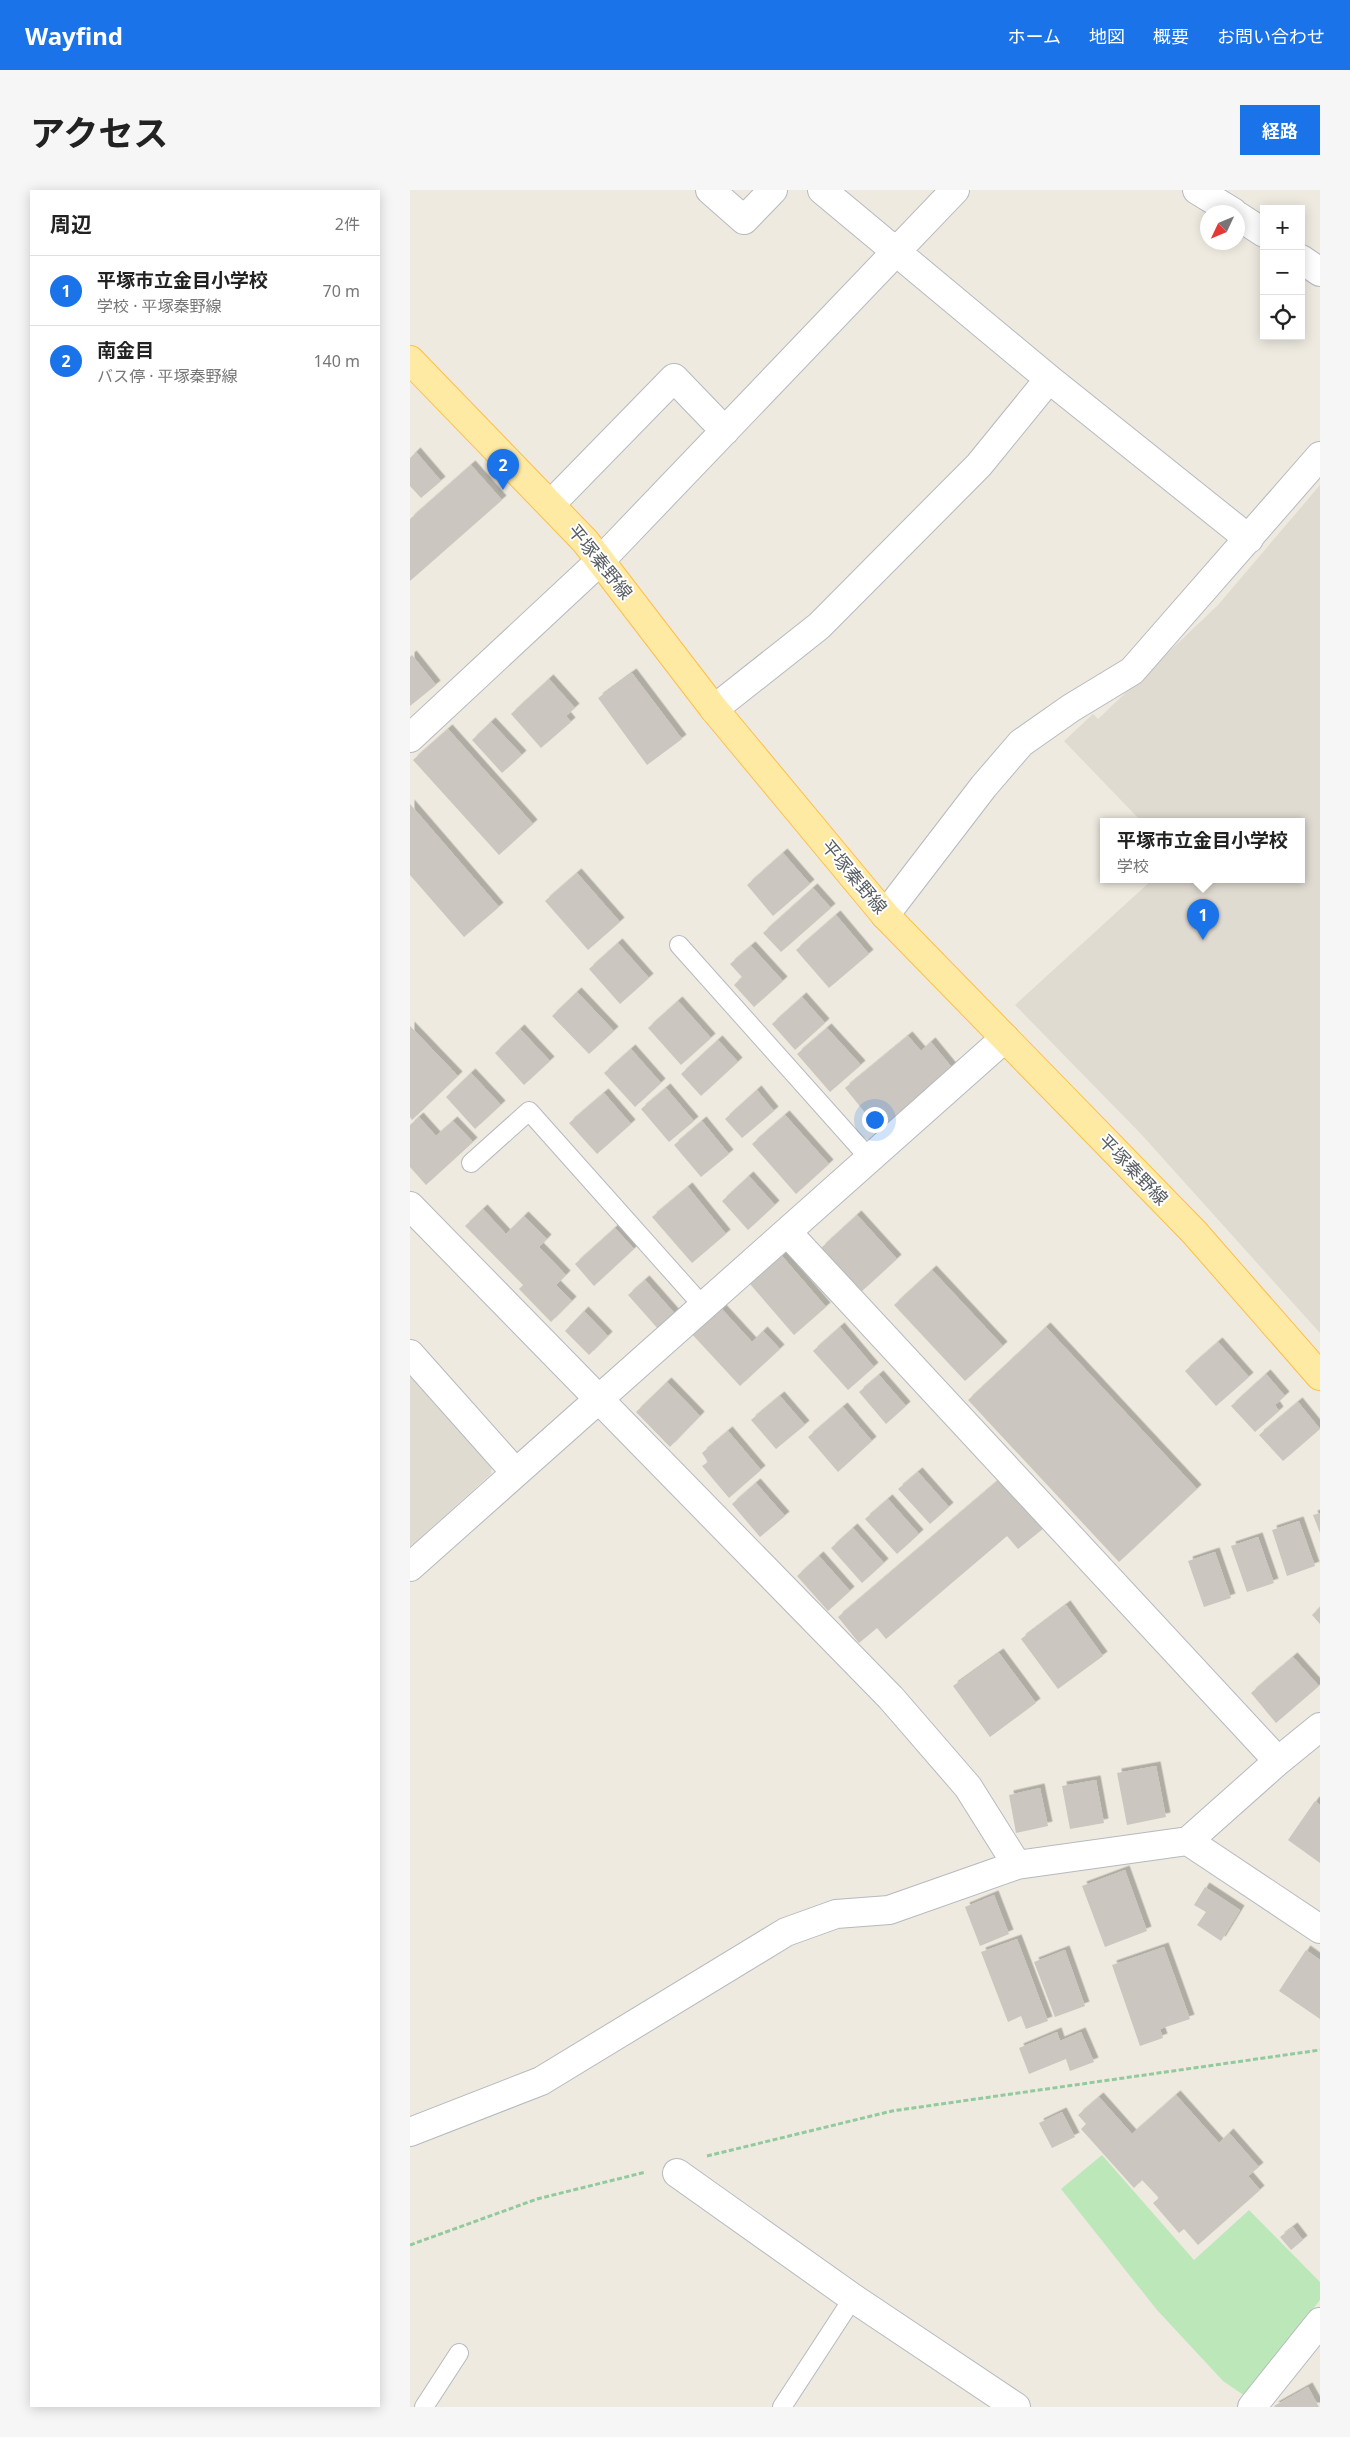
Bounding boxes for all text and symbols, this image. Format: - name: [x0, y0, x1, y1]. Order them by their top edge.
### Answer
- text: Wayfind: [25, 19, 123, 52]
- text: ホーム: [1008, 24, 1061, 48]
- text: 地図: [1089, 24, 1125, 48]
- text: 概要: [1153, 24, 1189, 48]
- text: お問い合わせ: [1217, 24, 1325, 48]
- button: 経路: [1240, 105, 1320, 155]
- text: アクセス: [30, 109, 168, 156]
- north arrow: [1200, 205, 1245, 250]
- map controls: [1260, 205, 1305, 340]
- button: +: [1260, 205, 1305, 250]
- text: 周辺: [50, 210, 92, 238]
- text: 2件: [335, 213, 360, 235]
- button: −: [1260, 250, 1305, 295]
- text: 平塚市立金目小学校: [97, 267, 268, 293]
- text: 1: [61, 280, 71, 302]
- text: 70 m: [323, 280, 360, 302]
- text: 学校 · 平塚秦野線: [97, 295, 222, 317]
- button: locate: [1260, 295, 1305, 340]
- text: 南金目: [97, 337, 154, 363]
- text: 2: [61, 350, 71, 372]
- text: 140 m: [313, 350, 360, 372]
- text: バス停 · 平塚秦野線: [97, 365, 238, 387]
- pin: 2: [487, 449, 519, 490]
- street label: 平塚秦野線: [563, 519, 638, 604]
- popup: [1100, 818, 1305, 883]
- text: 平塚市立金目小学校: [1117, 827, 1288, 853]
- street label: 平塚秦野線: [817, 834, 893, 919]
- text: 学校: [1117, 855, 1149, 877]
- pin: 1: [1187, 899, 1219, 940]
- your location: [862, 1107, 888, 1133]
- street label: 平塚秦野線: [1094, 1129, 1174, 1210]

